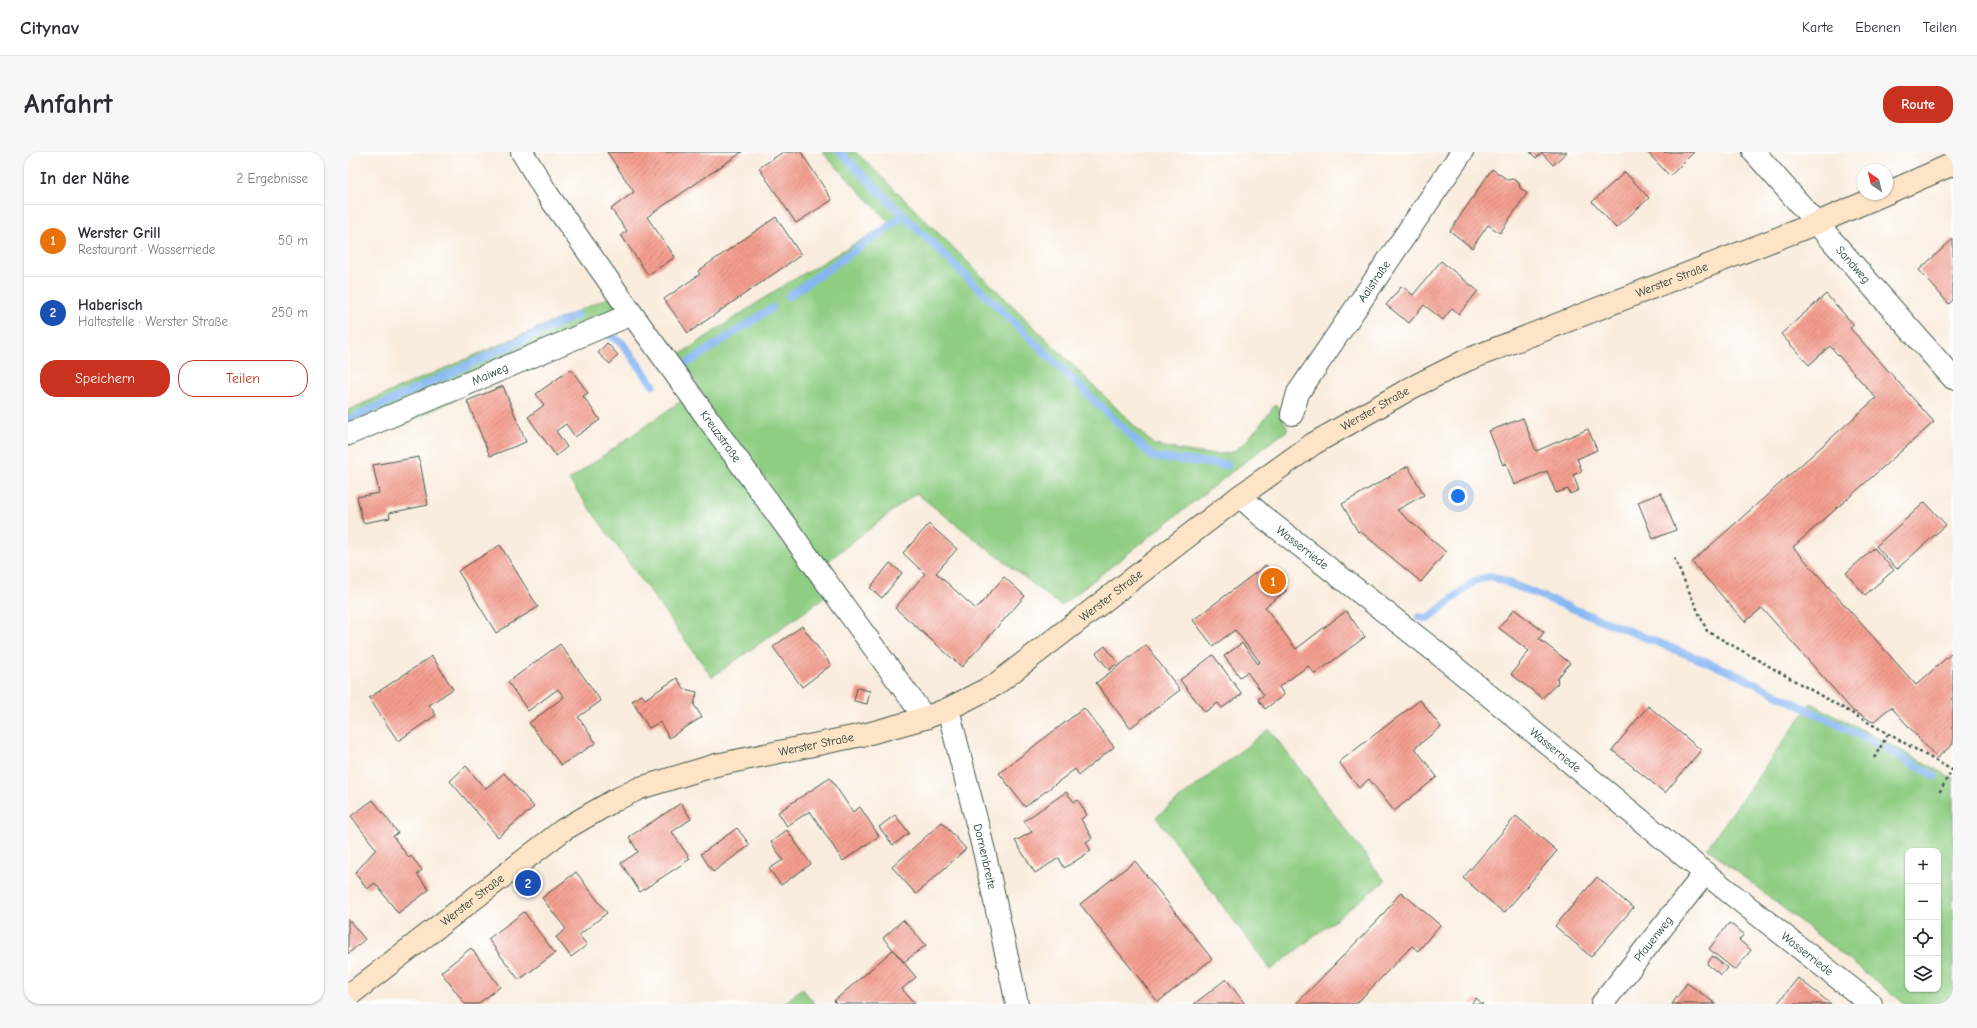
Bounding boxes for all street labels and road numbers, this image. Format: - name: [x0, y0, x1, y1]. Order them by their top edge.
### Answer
- street label: Sandweg: [1833, 243, 1873, 286]
- street label: Aalstraße: [1355, 258, 1393, 305]
- street label: Werster Straße: [1634, 259, 1710, 300]
- street label: Maiweg: [469, 360, 510, 388]
- street label: Werster Straße: [1338, 384, 1412, 434]
- street label: Kreuzstraße: [697, 408, 744, 465]
- street label: Wasserriede: [1273, 523, 1331, 572]
- street label: Werster Straße: [1076, 567, 1145, 624]
- street label: Wasserriede: [1527, 725, 1584, 775]
- street label: Werster Straße: [777, 730, 855, 759]
- street label: Dornenbreite: [970, 822, 999, 890]
- street label: Werster Straße: [438, 871, 507, 929]
- street label: Pfauenweg: [1631, 913, 1676, 964]
- street label: Wasserriede: [1778, 929, 1836, 979]

